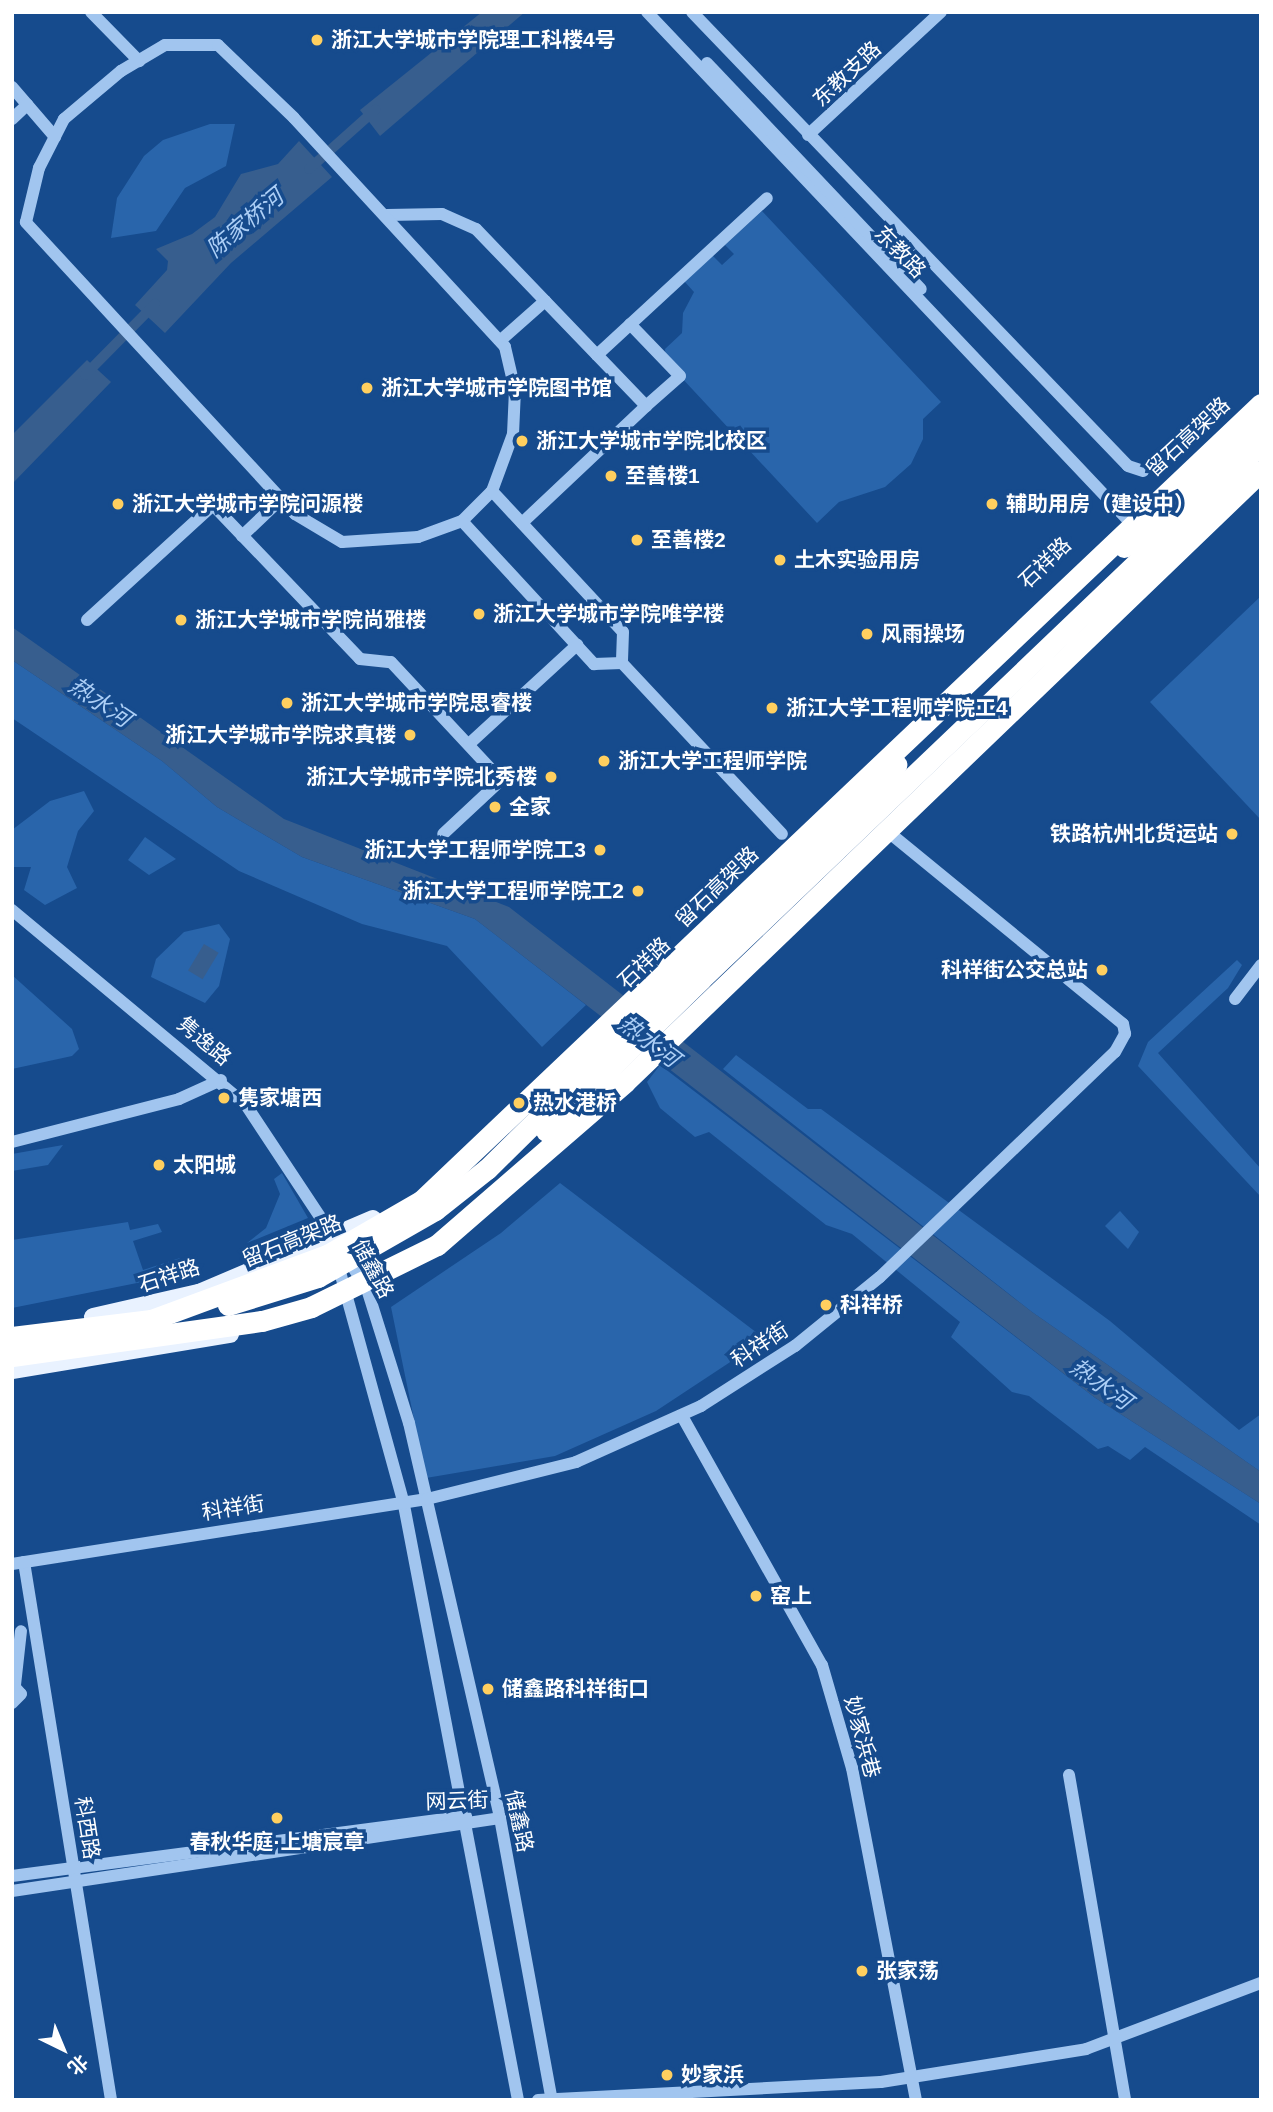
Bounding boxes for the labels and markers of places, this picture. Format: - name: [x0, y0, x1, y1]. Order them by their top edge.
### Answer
- place label: 浙江大学城市学院理工科楼4号: [331, 27, 616, 53]
- marker: 浙江大学城市学院理工科楼4号: [309, 32, 325, 48]
- place label: 浙江大学城市学院图书馆: [381, 375, 612, 401]
- marker: 浙江大学城市学院图书馆: [359, 380, 375, 396]
- place label: 浙江大学城市学院北校区: [536, 428, 767, 454]
- marker: 浙江大学城市学院北校区: [514, 433, 530, 449]
- place label: 至善楼1: [625, 463, 700, 489]
- marker: 至善楼1: [603, 468, 619, 484]
- place label: 浙江大学城市学院问源楼: [132, 491, 363, 517]
- place label: 辅助用房（建设中）: [1006, 491, 1195, 517]
- marker: 浙江大学城市学院问源楼: [110, 496, 126, 512]
- marker: 辅助用房（建设中）: [984, 496, 1000, 512]
- place label: 至善楼2: [651, 527, 726, 553]
- marker: 至善楼2: [629, 532, 645, 548]
- place label: 土木实验用房: [794, 547, 920, 573]
- marker: 土木实验用房: [772, 552, 788, 568]
- place label: 浙江大学城市学院唯学楼: [493, 601, 724, 627]
- marker: 浙江大学城市学院唯学楼: [471, 606, 487, 622]
- place label: 浙江大学城市学院尚雅楼: [195, 607, 426, 633]
- marker: 浙江大学城市学院尚雅楼: [173, 612, 189, 628]
- place label: 风雨操场: [881, 621, 965, 647]
- marker: 风雨操场: [859, 626, 875, 642]
- place label: 浙江大学城市学院思睿楼: [301, 690, 532, 716]
- marker: 浙江大学城市学院思睿楼: [279, 695, 295, 711]
- place label: 浙江大学工程师学院工4: [786, 695, 1008, 721]
- marker: 浙江大学工程师学院工4: [764, 700, 780, 716]
- place label: 浙江大学城市学院求真楼: [165, 722, 396, 748]
- marker: 浙江大学城市学院求真楼: [402, 727, 418, 743]
- place label: 浙江大学工程师学院: [618, 748, 807, 774]
- marker: 浙江大学工程师学院: [596, 753, 612, 769]
- place label: 浙江大学城市学院北秀楼: [306, 764, 537, 790]
- marker: 浙江大学城市学院北秀楼: [543, 769, 559, 785]
- place label: 全家: [509, 794, 551, 820]
- marker: 全家: [487, 799, 503, 815]
- place label: 铁路杭州北货运站: [1050, 821, 1218, 847]
- marker: 铁路杭州北货运站: [1224, 826, 1240, 842]
- place label: 浙江大学工程师学院工3: [364, 837, 586, 863]
- marker: 浙江大学工程师学院工3: [592, 842, 608, 858]
- place label: 浙江大学工程师学院工2: [402, 878, 624, 904]
- marker: 浙江大学工程师学院工2: [630, 883, 646, 899]
- place label: 科祥街公交总站: [941, 957, 1088, 983]
- marker: 科祥街公交总站: [1094, 962, 1110, 978]
- place label: 隽家塘西: [238, 1085, 322, 1111]
- marker: 隽家塘西: [216, 1090, 232, 1106]
- place label: 热水港桥: [533, 1090, 617, 1116]
- marker: 热水港桥: [511, 1095, 527, 1111]
- place label: 太阳城: [173, 1152, 236, 1178]
- marker: 太阳城: [151, 1157, 167, 1173]
- place label: 科祥桥: [840, 1292, 903, 1318]
- marker: 科祥桥: [818, 1297, 834, 1313]
- place label: 窑上: [770, 1583, 812, 1609]
- marker: 窑上: [748, 1588, 764, 1604]
- place label: 储鑫路科祥街口: [502, 1676, 649, 1702]
- marker: 储鑫路科祥街口: [480, 1681, 496, 1697]
- marker: 春秋华庭·上塘宸章: [269, 1810, 285, 1826]
- place label: 春秋华庭·上塘宸章: [190, 1829, 364, 1855]
- place label: 张家荡: [876, 1958, 939, 1984]
- marker: 张家荡: [854, 1963, 870, 1979]
- place label: 妙家浜: [681, 2062, 744, 2088]
- marker: 妙家浜: [659, 2067, 675, 2083]

